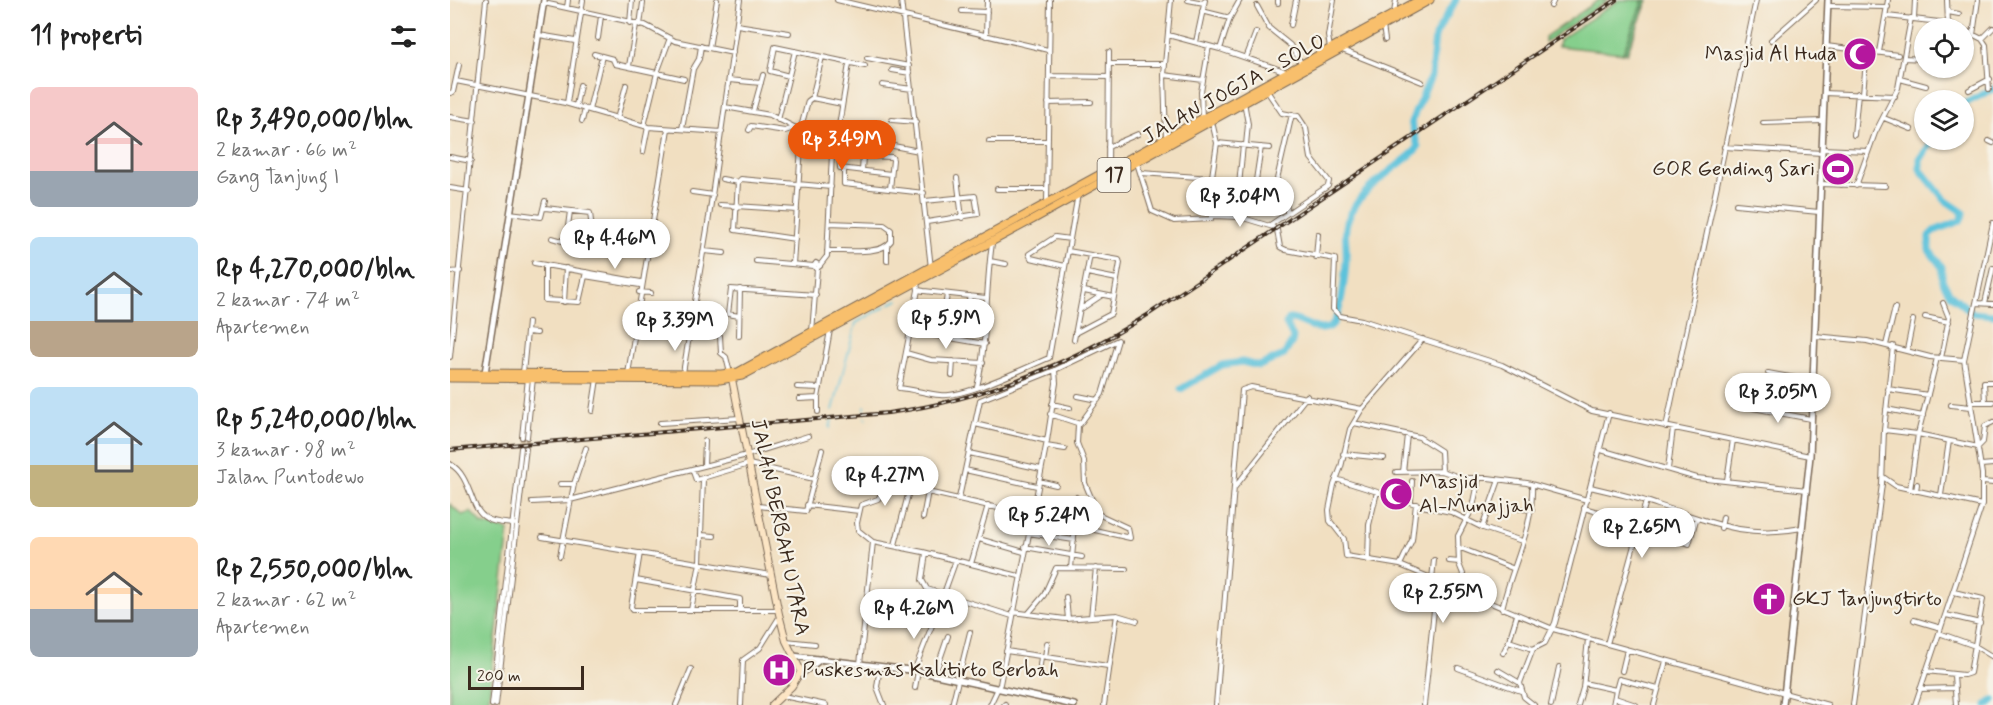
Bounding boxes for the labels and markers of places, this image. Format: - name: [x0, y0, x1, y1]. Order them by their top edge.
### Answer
- mosque icon: Masjid Al Huda: [1842, 36, 1878, 72]
- place label: Masjid Al Huda: [1705, 40, 1837, 68]
- pin: Rp 3.49M: [780, 120, 904, 171]
- sports icon: GOR Gending Sari: [1820, 151, 1856, 187]
- place label: GOR Gending Sari: [1652, 155, 1815, 183]
- pin: Rp 3.04M: [1178, 177, 1302, 228]
- pin: Rp 4.46M: [553, 219, 677, 270]
- pin: Rp 5.9M: [891, 299, 1001, 350]
- pin: Rp 3.39M: [613, 301, 737, 352]
- pin: Rp 3.05M: [1716, 373, 1840, 424]
- pin: Rp 4.27M: [823, 456, 947, 507]
- place label: Masjid Al-Munajjah: [1419, 468, 1534, 520]
- mosque icon: Masjid Al-Munajjah: [1378, 476, 1414, 512]
- pin: Rp 5.24M: [987, 496, 1111, 547]
- pin: Rp 2.65M: [1580, 508, 1704, 559]
- pin: Rp 2.55M: [1381, 573, 1505, 624]
- church icon: GKJ Tanjungtirto: [1751, 581, 1787, 617]
- place label: GKJ Tanjungtirto: [1792, 585, 1942, 615]
- pin: Rp 4.26M: [852, 589, 976, 640]
- hospital icon: Puskesmas Kalitirto Berbah: [761, 652, 797, 688]
- place label: Puskesmas Kalitirto Berbah: [802, 656, 1059, 684]

